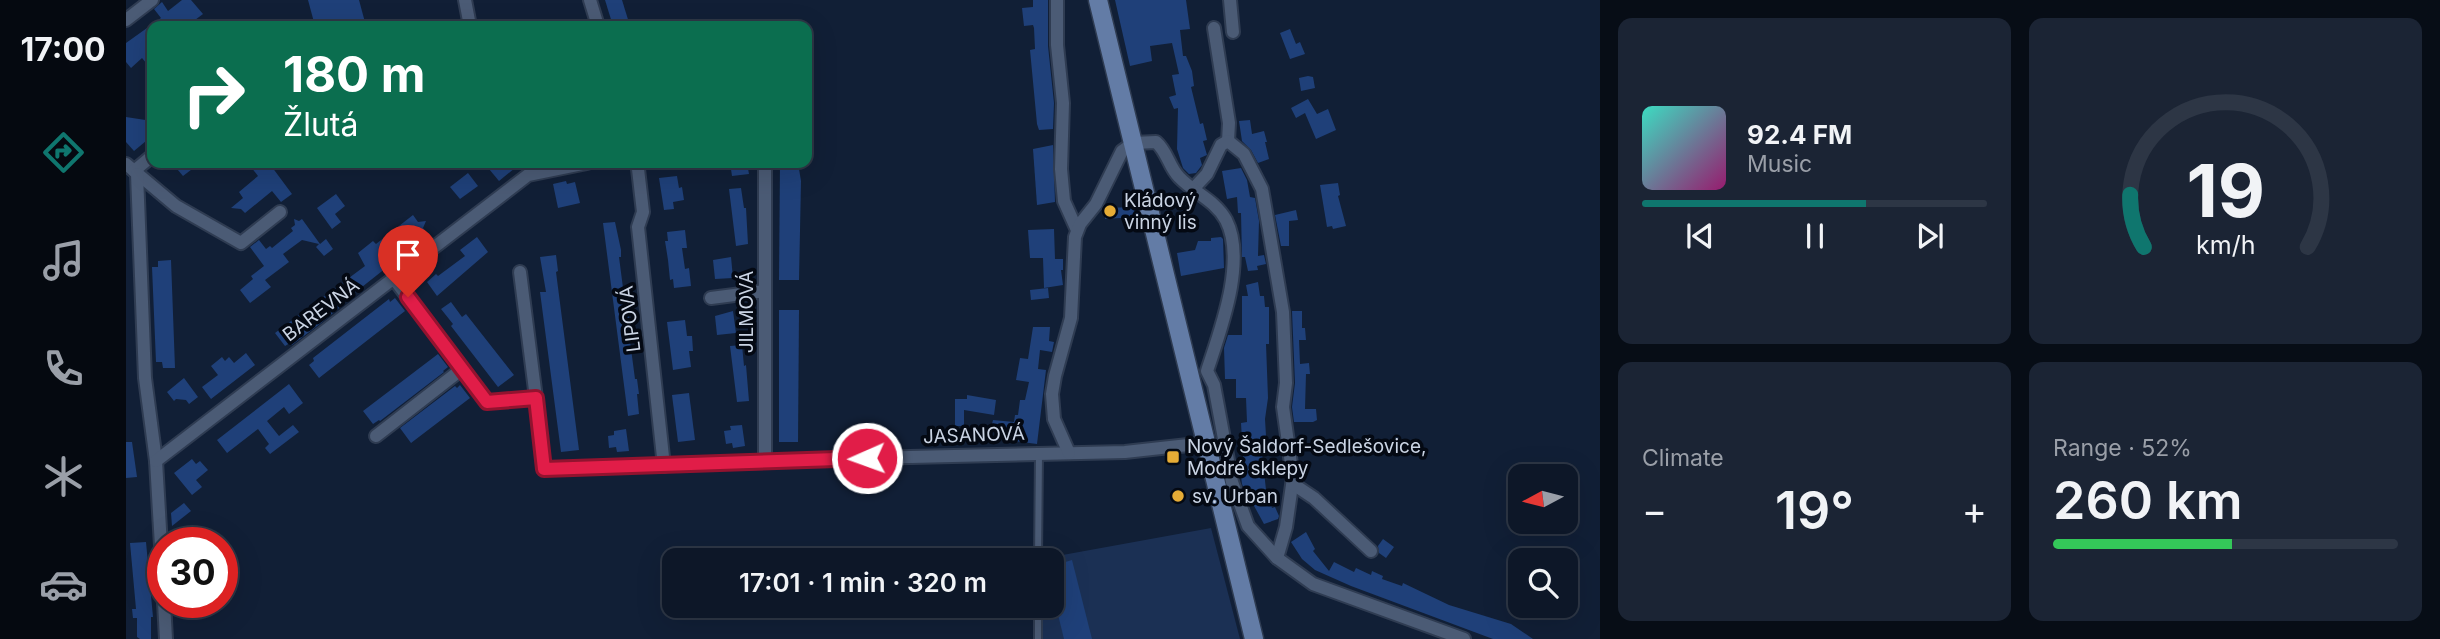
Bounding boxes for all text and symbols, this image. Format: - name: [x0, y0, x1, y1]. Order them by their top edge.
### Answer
- text: 17:00: [20, 30, 106, 69]
- text: 180 m: [283, 45, 425, 104]
- icon: right: [168, 49, 259, 140]
- text: Žlutá: [283, 105, 358, 144]
- text: 92.4 FM: [1747, 119, 1852, 150]
- icon: directions: [39, 128, 88, 177]
- text: 19: [2186, 146, 2265, 235]
- text: Music: [1747, 150, 1812, 178]
- place label: Kládový vinný lis: [1124, 189, 1197, 234]
- marker: Kládový vinný lis: [1102, 203, 1118, 219]
- icon: previous: [1681, 217, 1719, 255]
- icon: pause: [1796, 217, 1834, 255]
- icon: next: [1911, 217, 1949, 255]
- pin: [378, 225, 438, 297]
- text: km/h: [2196, 230, 2255, 260]
- icon: music: [39, 236, 88, 285]
- icon: arrive: [389, 236, 427, 274]
- street label: JILMOVÁ: [734, 271, 758, 353]
- street label: BAREVNÁ: [278, 273, 364, 346]
- street label: LIPOVÁ: [614, 284, 645, 354]
- icon: phone: [39, 344, 88, 393]
- position arrow: [830, 421, 904, 495]
- street label: JASANOVÁ: [923, 421, 1025, 448]
- text: Range · 52%: [2053, 434, 2192, 462]
- place label: Nový Šaldorf-Sedlešovice, Modré sklepy: [1187, 435, 1427, 480]
- text: Climate: [1642, 444, 1724, 472]
- marker: Nový Šaldorf-Sedlešovice, Modré sklepy: [1165, 449, 1181, 465]
- icon: climate: [39, 452, 88, 501]
- north arrow: [1508, 464, 1578, 534]
- map controls: [1508, 464, 1578, 618]
- text: 260 km: [2053, 469, 2243, 532]
- text: 19°: [1775, 479, 1854, 542]
- place label: sv. Urban: [1192, 485, 1278, 508]
- text: −: [1642, 487, 1667, 533]
- text: +: [1962, 487, 1987, 533]
- marker: sv. Urban: [1170, 488, 1186, 504]
- speed limit sign: 30: [147, 527, 238, 618]
- button: search: [1508, 548, 1578, 618]
- icon: car: [39, 560, 88, 609]
- text: 17:01 · 1 min · 320 m: [739, 567, 987, 598]

